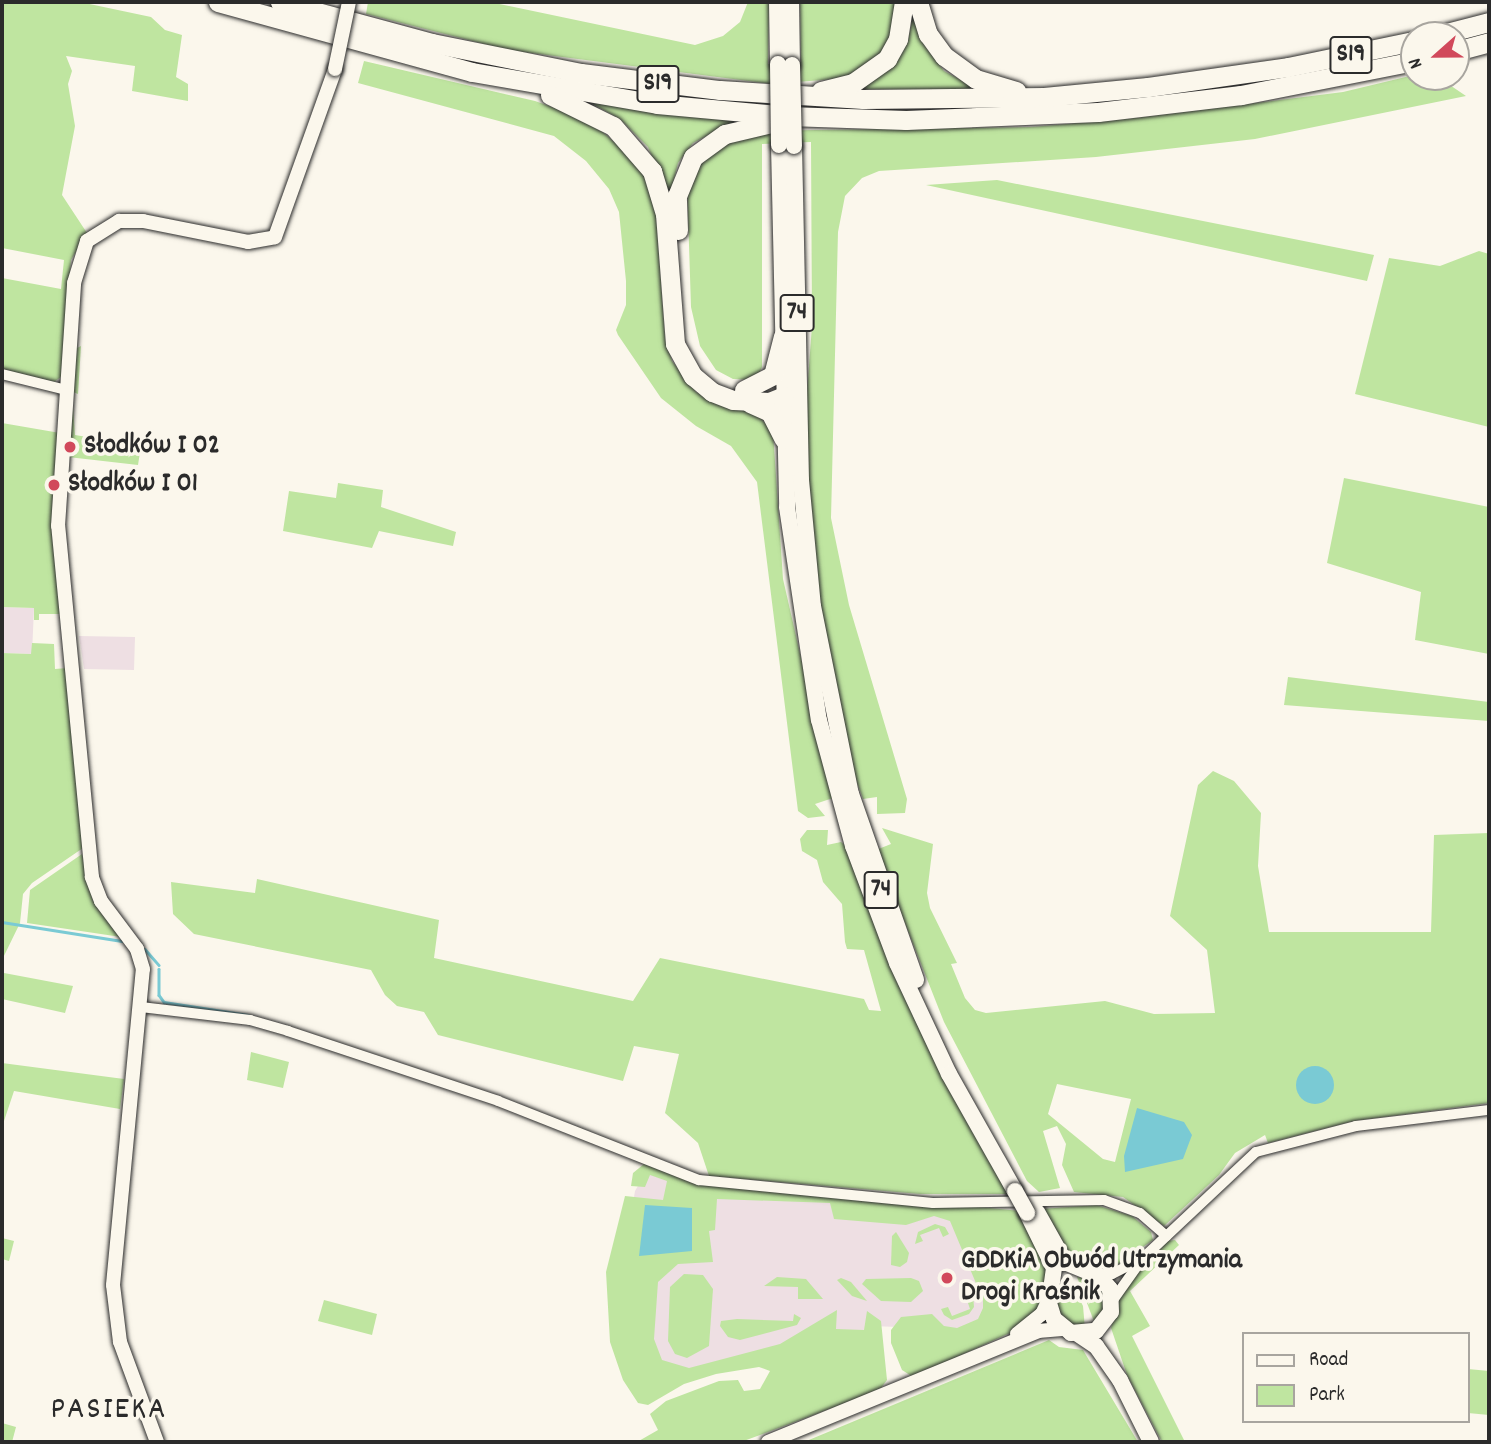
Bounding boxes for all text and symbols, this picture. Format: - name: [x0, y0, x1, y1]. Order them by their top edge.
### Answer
- north arrow: [1400, 21, 1470, 91]
- road number: S19: [1328, 32, 1374, 78]
- text: N: [1403, 54, 1431, 72]
- road number: S19: [635, 61, 681, 106]
- road number: 74: [780, 290, 814, 336]
- place label: Słodków I 02: [84, 430, 220, 464]
- marker: Słodków I 02: [62, 439, 78, 455]
- place label: Słodków I 01: [68, 468, 198, 502]
- marker: Słodków I 01: [46, 477, 62, 493]
- road number: 74: [864, 868, 898, 912]
- place label: GDDKiA Obwód Utrzymania Drogi Kraśnik: [961, 1245, 1242, 1311]
- marker: GDDKiA Obwód Utrzymania Drogi Kraśnik: [939, 1270, 955, 1286]
- legend: [1242, 1332, 1470, 1423]
- text: Road: [1309, 1346, 1348, 1376]
- text: Park: [1309, 1381, 1345, 1411]
- district label: PASIEKA: [51, 1392, 167, 1430]

